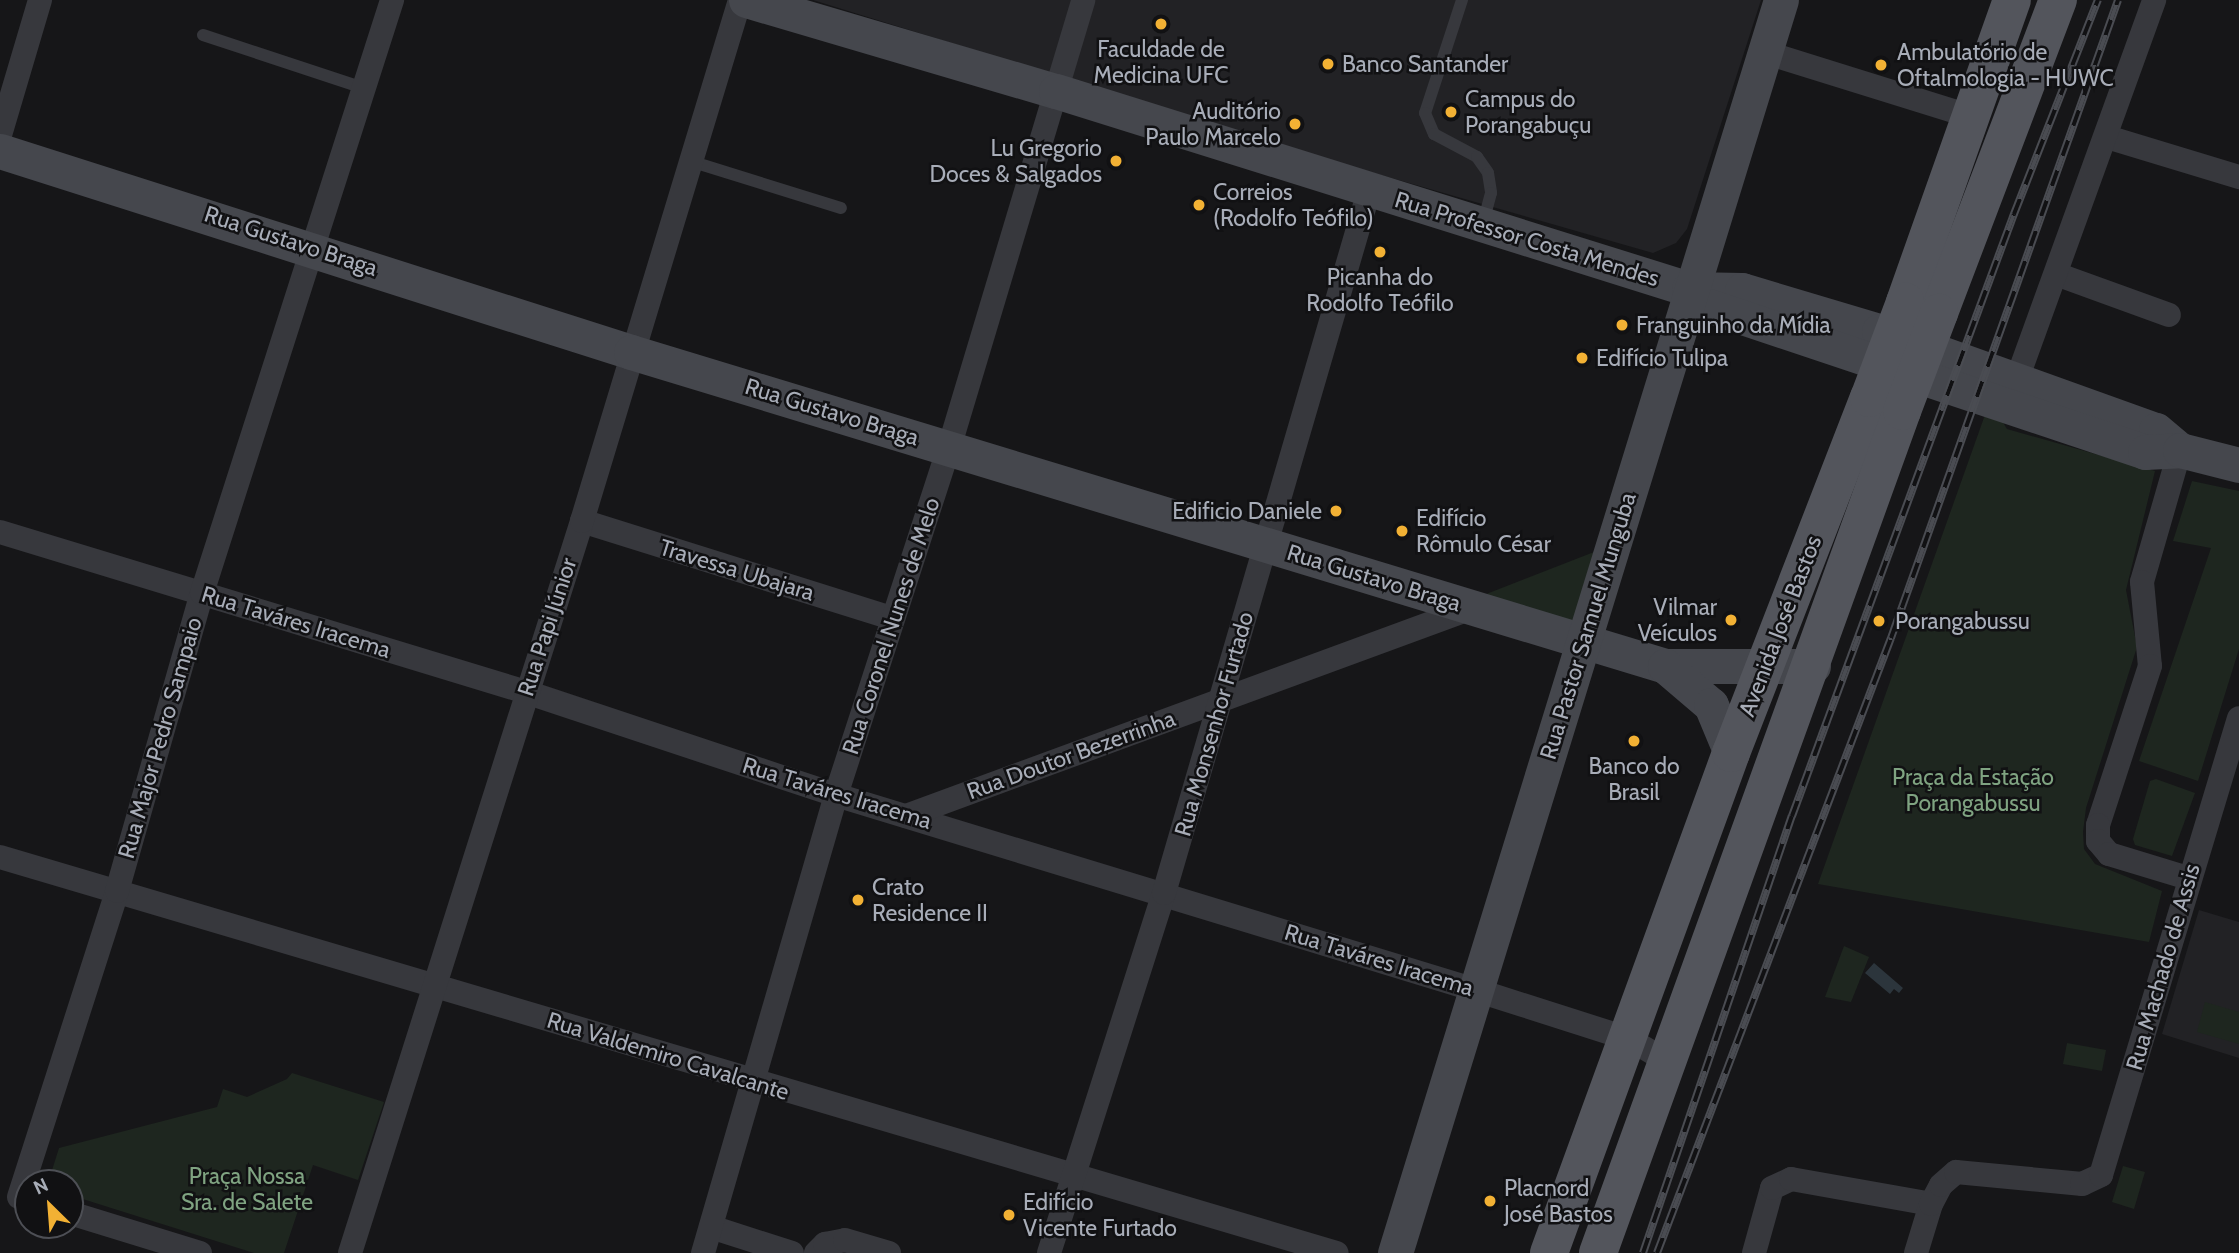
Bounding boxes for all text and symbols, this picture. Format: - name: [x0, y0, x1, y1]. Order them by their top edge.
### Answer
- marker: Faculdade de Medicina UFC: [1153, 16, 1169, 32]
- place label: Faculdade de Medicina UFC: [1094, 35, 1228, 89]
- place label: Ambulatório de Oftalmologia - HUWC: [1897, 38, 2114, 92]
- place label: Banco Santander: [1342, 50, 1508, 78]
- marker: Ambulatório de Oftalmologia - HUWC: [1871, 55, 1891, 75]
- marker: Banco Santander: [1320, 56, 1336, 72]
- place label: Campus do Porangabuçu: [1465, 85, 1591, 139]
- place label: Auditório Paulo Marcelo: [1145, 97, 1281, 151]
- marker: Campus do Porangabuçu: [1443, 104, 1459, 120]
- marker: Auditório Paulo Marcelo: [1287, 116, 1303, 132]
- place label: Lu Gregorio Doces & Salgados: [929, 134, 1102, 188]
- marker: Lu Gregorio Doces & Salgados: [1108, 153, 1124, 169]
- place label: Correios (Rodolfo Teófilo): [1213, 178, 1374, 232]
- street label: Rua Professor Costa Mendes: [1392, 186, 1662, 292]
- marker: Correios (Rodolfo Teófilo): [1191, 197, 1207, 213]
- street label: Rua Gustavo Braga: [201, 200, 381, 282]
- marker: Picanha do Rodolfo Teófilo: [1372, 244, 1388, 260]
- place label: Picanha do Rodolfo Teófilo: [1306, 263, 1454, 317]
- place label: Franguinho da Mídia: [1636, 311, 1831, 339]
- marker: Franguinho da Mídia: [1614, 317, 1630, 333]
- place label: Edifício Tulipa: [1596, 344, 1728, 372]
- marker: Edifício Tulipa: [1574, 350, 1590, 366]
- street label: Rua Gustavo Braga: [742, 372, 922, 452]
- street label: Rua Pastor Samuel Munguba: [1534, 489, 1642, 763]
- street label: Rua Coronel Nunes de Melo: [836, 494, 946, 758]
- place label: Edificio Daniele: [1172, 497, 1322, 525]
- marker: Edificio Daniele: [1328, 503, 1344, 519]
- place label: Edifício Rômulo César: [1416, 504, 1551, 558]
- marker: Edifício Rômulo César: [1394, 523, 1410, 539]
- street label: Avenida José Bastos: [1733, 532, 1827, 720]
- street label: Travessa Ubajara: [656, 533, 818, 607]
- street label: Rua Gustavo Braga: [1284, 538, 1464, 618]
- street label: Rua Papi Júnior: [512, 554, 582, 700]
- street label: Rua Taváres Iracema: [198, 580, 394, 664]
- place label: Vilmar Veículos: [1638, 593, 1717, 647]
- place label: Porangabussu: [1895, 607, 2030, 635]
- street label: Rua Monsenhor Furtado: [1169, 609, 1259, 839]
- marker: Porangabussu: [1869, 611, 1889, 631]
- marker: Vilmar Veículos: [1723, 612, 1739, 628]
- street label: Rua Major Pedro Sampaio: [112, 614, 208, 862]
- street label: Rua Doutor Bezerrinha: [963, 704, 1179, 806]
- marker: Banco do Brasil: [1626, 733, 1642, 749]
- street label: Rua Taváres Iracema: [739, 751, 935, 835]
- place label: Banco do Brasil: [1588, 752, 1680, 806]
- park label: Praça da Estação Porangabussu: [1892, 763, 2054, 817]
- street label: Rua Machado de Assis: [2120, 861, 2206, 1073]
- place label: Crato Residence II: [872, 873, 988, 927]
- marker: Crato Residence II: [850, 892, 866, 908]
- street label: Rua Taváres Iracema: [1281, 918, 1477, 1002]
- street label: Rua Valdemiro Cavalcante: [544, 1006, 792, 1106]
- park label: Praça Nossa Sra. de Salete: [181, 1162, 313, 1216]
- north arrow: [14, 1169, 84, 1239]
- text: N: [30, 1173, 52, 1200]
- place label: Placnord José Bastos: [1504, 1174, 1613, 1228]
- place label: Edifício Vicente Furtado: [1023, 1188, 1177, 1242]
- marker: Placnord José Bastos: [1482, 1193, 1498, 1209]
- marker: Edifício Vicente Furtado: [1001, 1207, 1017, 1223]

